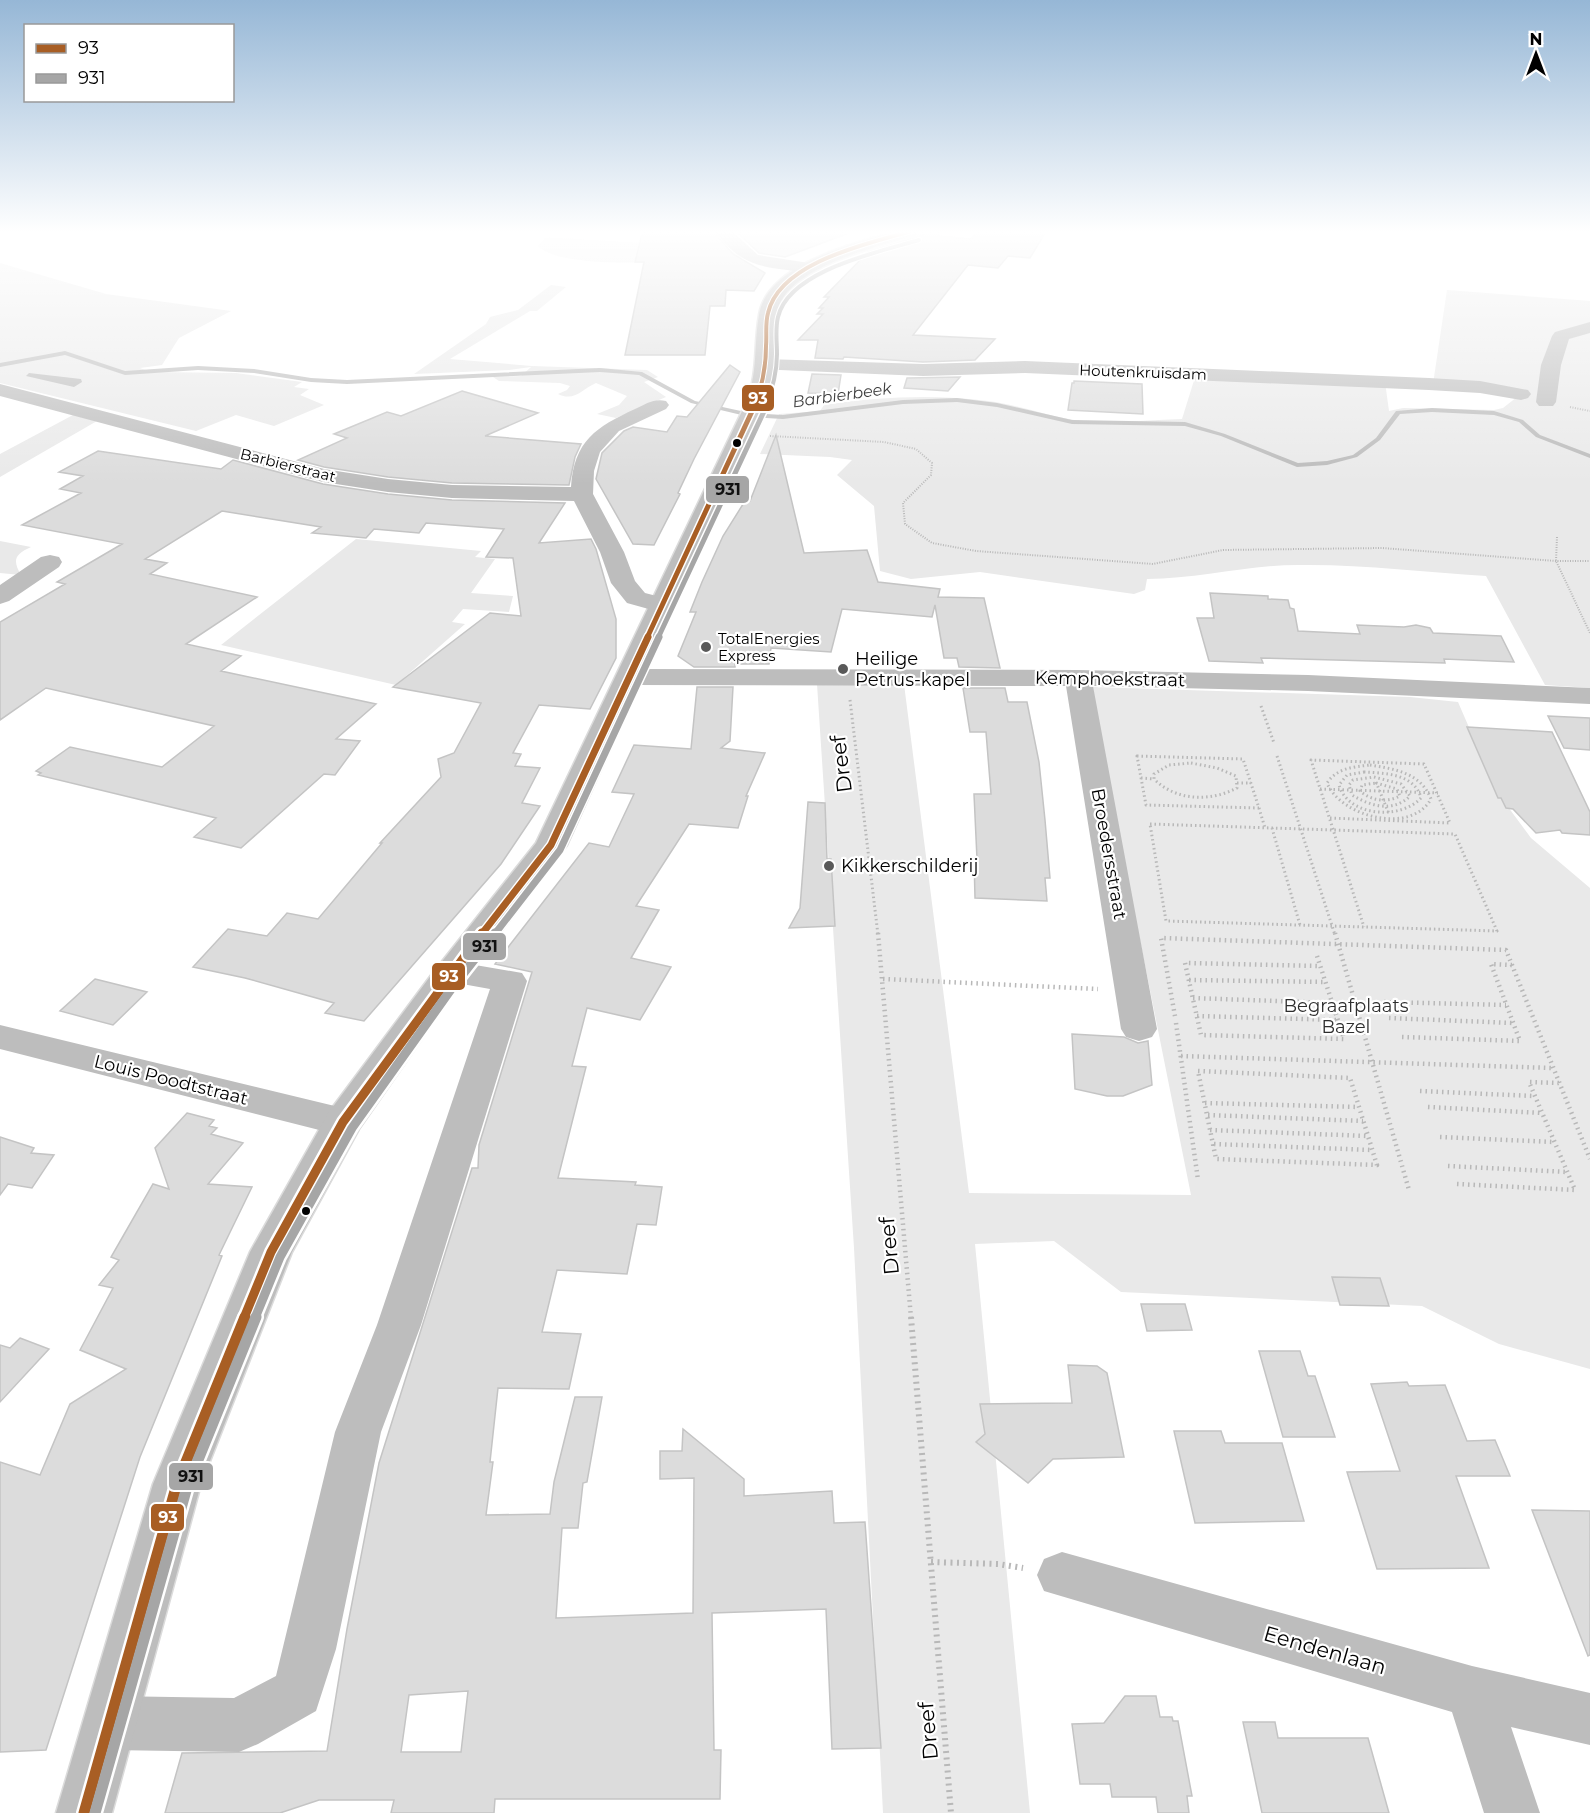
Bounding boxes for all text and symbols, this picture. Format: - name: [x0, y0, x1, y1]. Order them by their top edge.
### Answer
- legend: [24, 24, 234, 102]
- north arrow: [1506, 24, 1566, 84]
- text: N: [1530, 30, 1542, 49]
- text: 93: [78, 37, 99, 59]
- text: 931: [78, 67, 105, 89]
- street label: Houtenkruisdam: [1079, 360, 1207, 384]
- water label: Barbierbeek: [791, 378, 894, 411]
- line badge: 93: [741, 384, 775, 412]
- text: 93: [748, 389, 768, 408]
- unlabelled marker: [731, 437, 743, 449]
- street label: Barbierstraat: [238, 444, 338, 486]
- line badge: 931: [705, 475, 750, 504]
- text: 931: [715, 480, 741, 499]
- place label: TotalEnergies Express: [718, 629, 820, 665]
- marker: TotalEnergies Express: [699, 640, 713, 654]
- place label: Heilige Petrus-kapel: [855, 648, 970, 691]
- marker: Heilige Petrus-kapel: [836, 662, 850, 676]
- street label: Kemphoekstraat: [1035, 667, 1185, 691]
- street label: Dreef: [825, 733, 857, 794]
- street label: Broedersstraat: [1087, 787, 1131, 921]
- place label: Kikkerschilderij: [841, 855, 978, 877]
- marker: Kikkerschilderij: [822, 859, 836, 873]
- line badge: 931: [462, 932, 507, 961]
- text: 931: [472, 937, 498, 956]
- line badge: 93: [431, 962, 466, 991]
- text: 93: [439, 967, 459, 986]
- park label: Begraafplaats Bazel: [1284, 995, 1409, 1038]
- street label: Louis Poodtstraat: [92, 1050, 250, 1110]
- unlabelled marker: [300, 1205, 312, 1217]
- street label: Dreef: [874, 1215, 904, 1276]
- line badge: 931: [168, 1462, 214, 1491]
- text: 931: [178, 1467, 204, 1486]
- line badge: 93: [150, 1503, 185, 1532]
- text: 93: [158, 1508, 178, 1527]
- street label: Eendenlaan: [1261, 1621, 1389, 1679]
- street label: Dreef: [913, 1700, 943, 1761]

